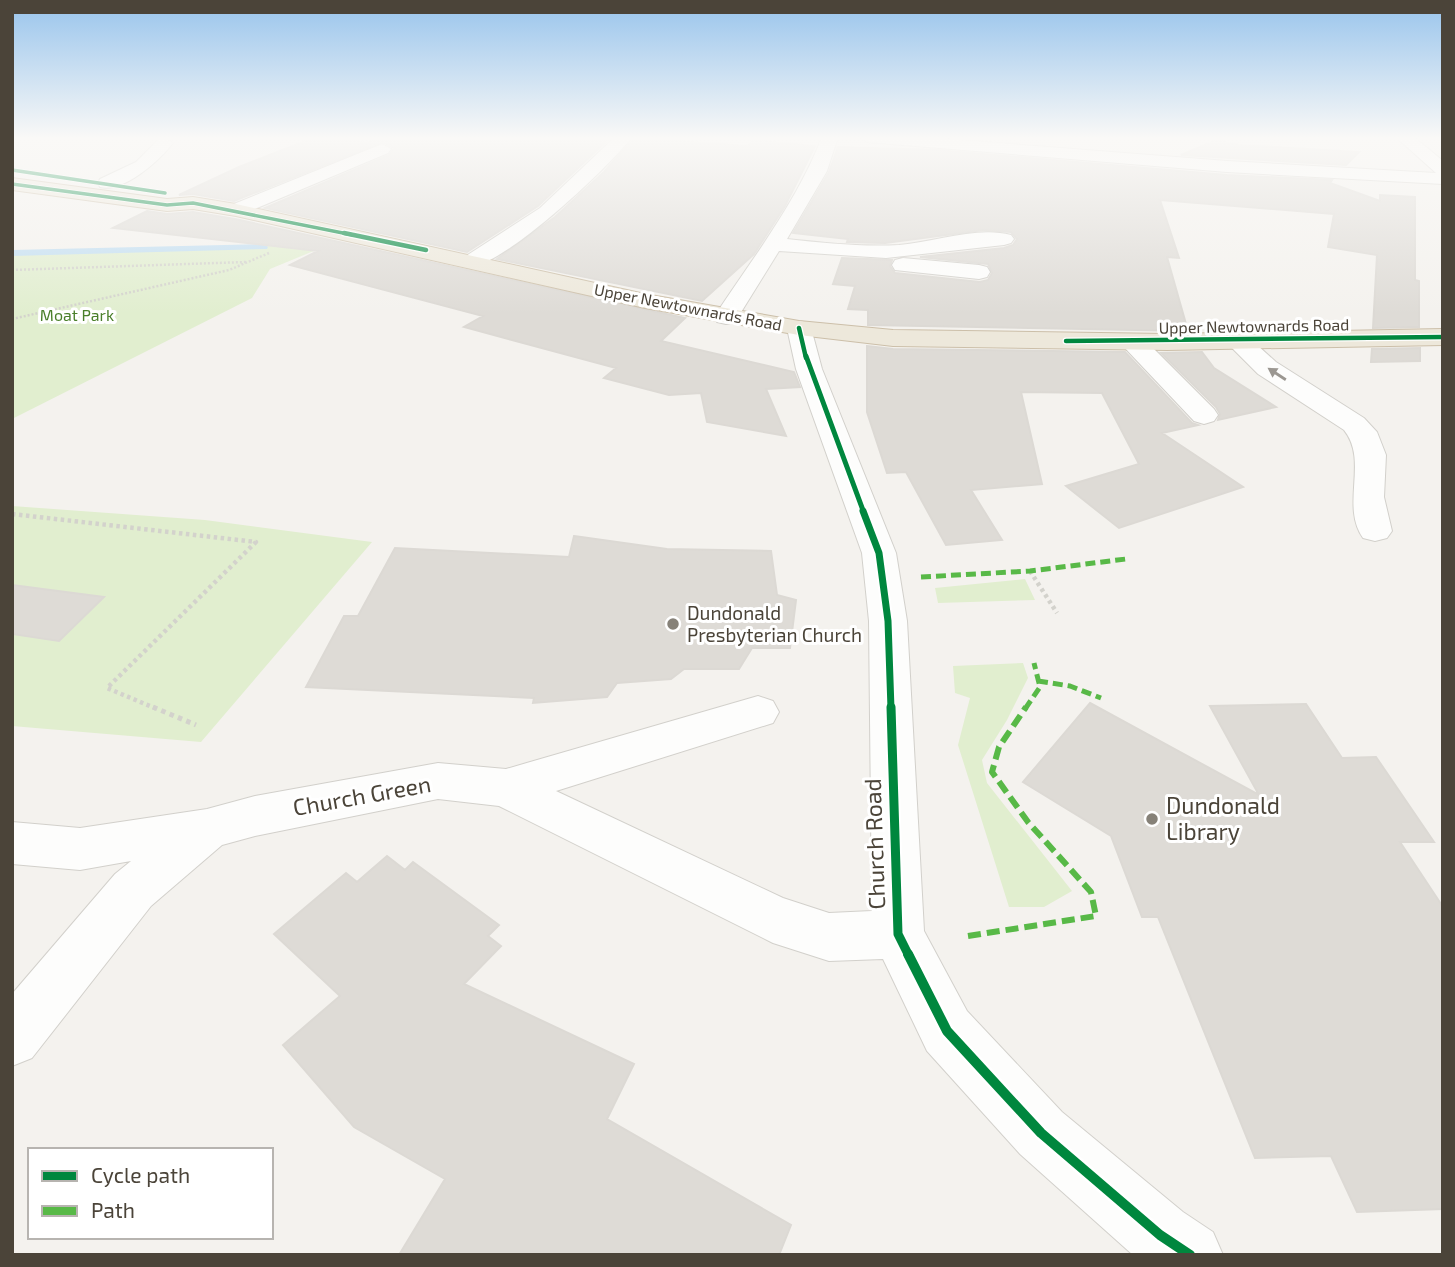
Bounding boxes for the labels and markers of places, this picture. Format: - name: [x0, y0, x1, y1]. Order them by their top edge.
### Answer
- place label: Dundonald Presbyterian Church: [687, 601, 862, 646]
- marker: Dundonald Presbyterian Church: [665, 616, 681, 632]
- place label: Dundonald Library: [1166, 791, 1280, 845]
- marker: Dundonald Library: [1144, 811, 1160, 827]

